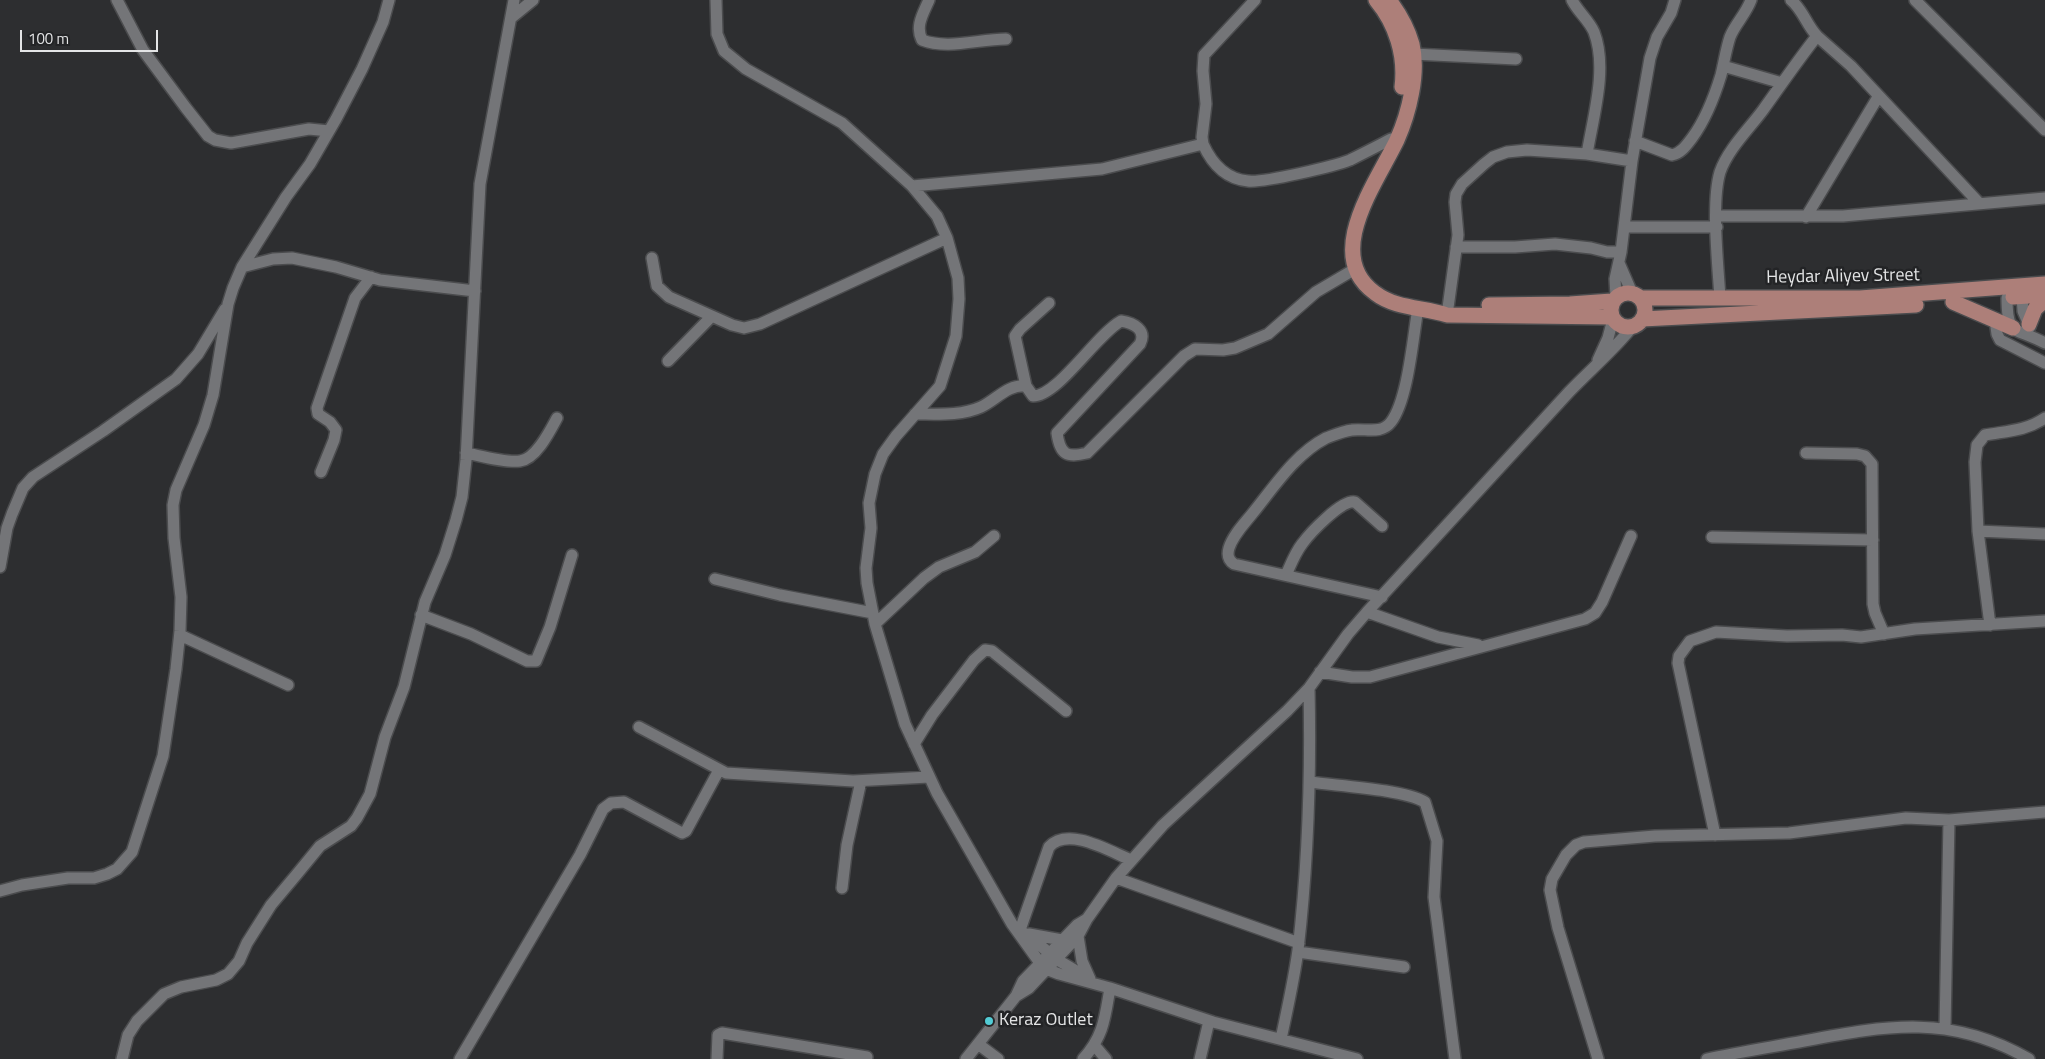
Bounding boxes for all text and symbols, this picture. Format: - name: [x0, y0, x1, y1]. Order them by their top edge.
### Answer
- scale bar: [22, 20, 160, 52]
- text: 100 m: [28, 27, 69, 50]
- street label: Heydar Aliyev Street: [1766, 265, 1920, 289]
- place label: Keraz Outlet: [999, 1010, 1093, 1032]
- marker: Keraz Outlet: [983, 1015, 995, 1027]

